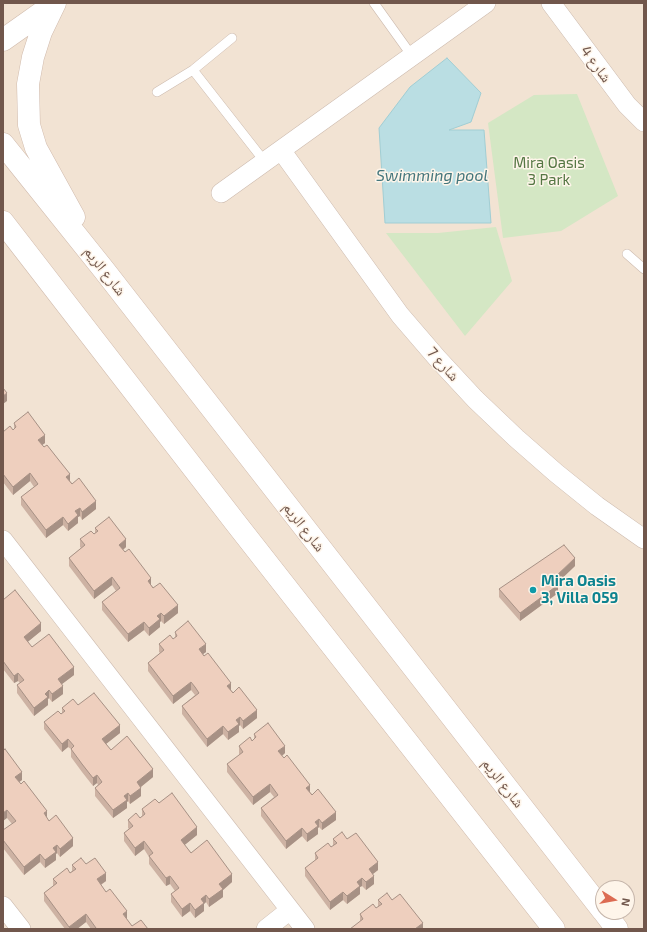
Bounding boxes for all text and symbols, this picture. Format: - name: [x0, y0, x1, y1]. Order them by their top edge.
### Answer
- street label: شارع 4: [577, 42, 615, 86]
- park label: Mira Oasis 3 Park: [513, 154, 585, 189]
- water label: Swimming pool: [376, 166, 488, 186]
- street label: شارع الريم: [80, 243, 130, 299]
- street label: شارع 7: [423, 343, 463, 385]
- street label: شارع الريم: [279, 499, 329, 555]
- place label: Mira Oasis 3, Villa 059: [541, 572, 618, 607]
- marker: Mira Oasis 3, Villa 059: [528, 585, 538, 595]
- street label: شارع الريم: [478, 755, 528, 811]
- north arrow: [595, 880, 635, 920]
- text: N: [619, 897, 633, 907]

